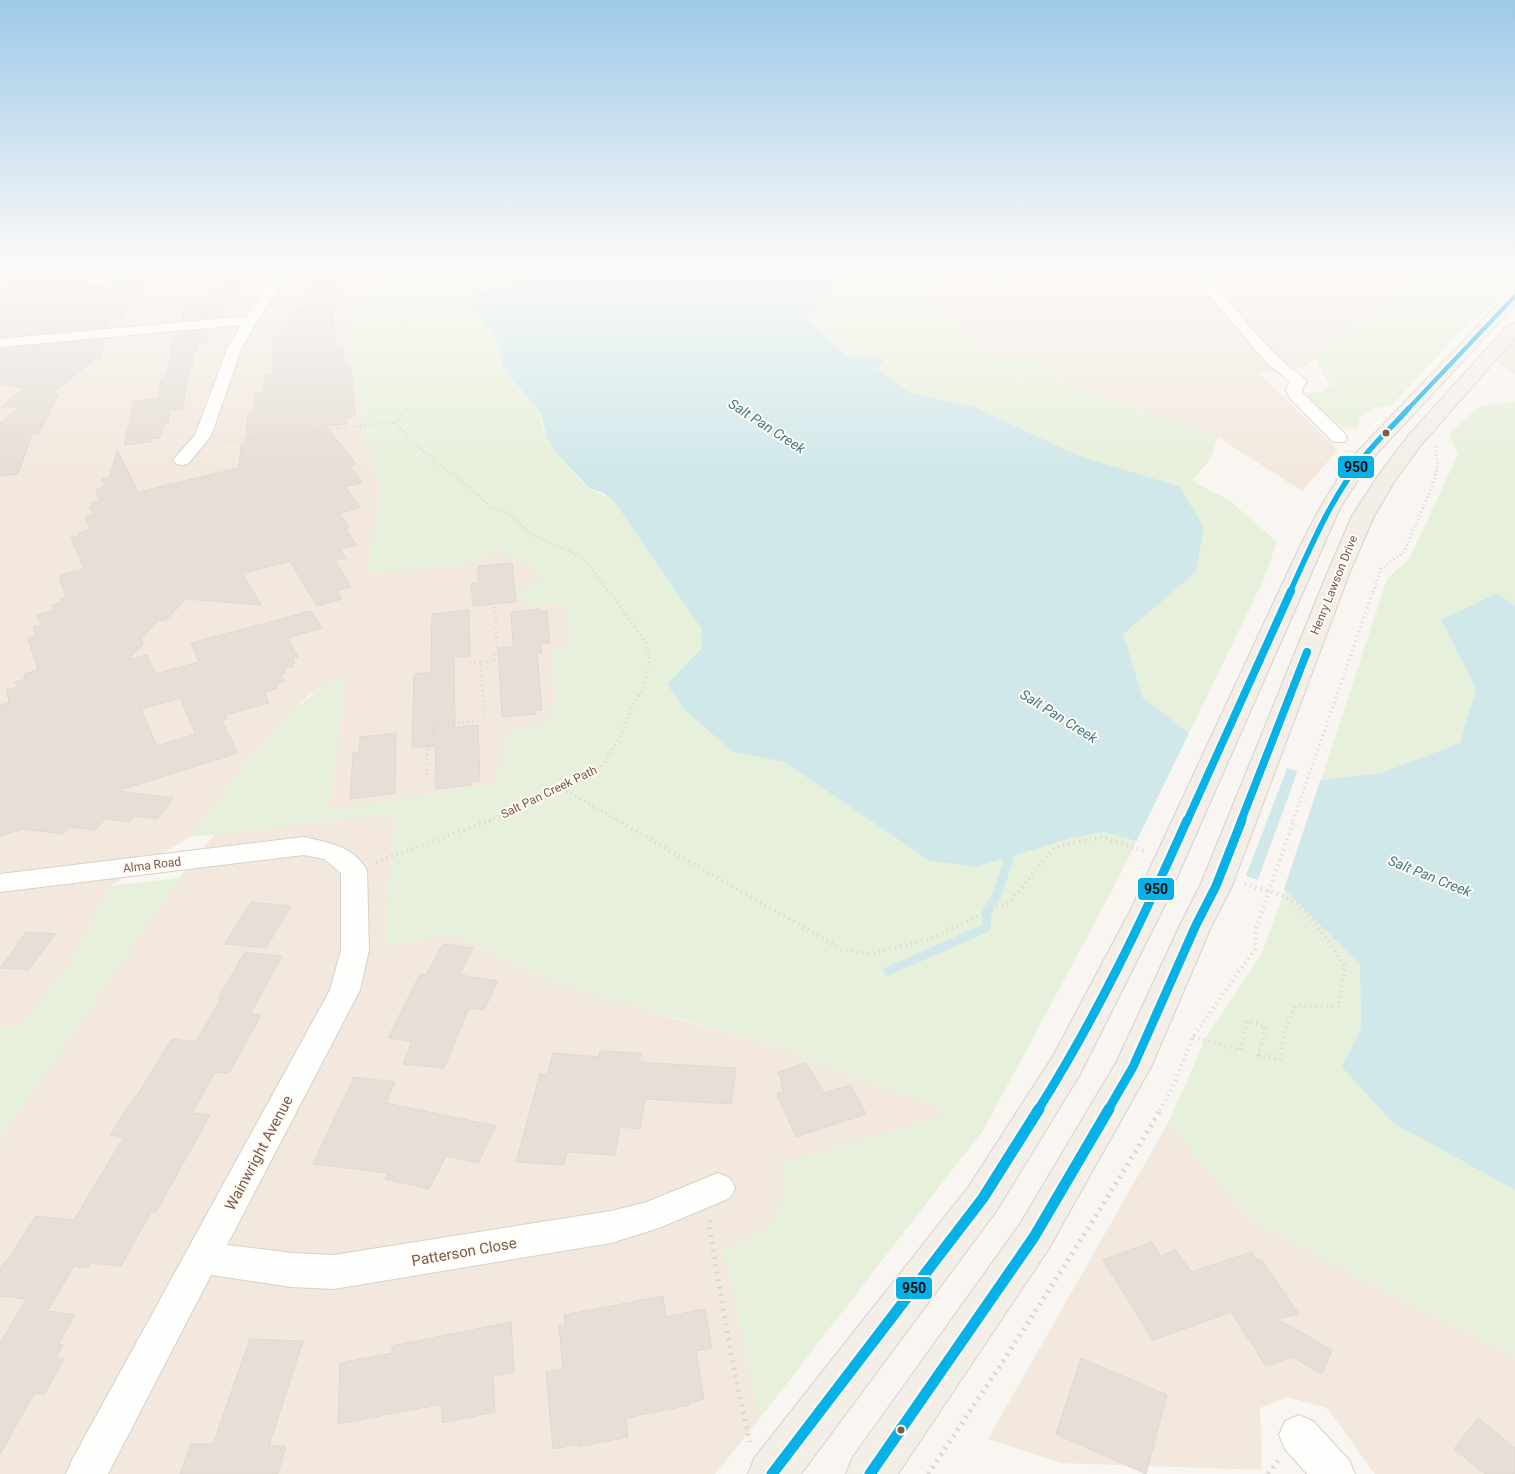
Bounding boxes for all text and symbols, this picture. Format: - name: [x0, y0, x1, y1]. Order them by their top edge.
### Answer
- water label: Salt Pan Creek: [726, 395, 809, 457]
- unlabelled marker: [1381, 428, 1391, 438]
- line badge: 950: [1337, 455, 1375, 479]
- text: 950: [1344, 459, 1368, 475]
- street label: Henry Lawson Drive: [1308, 533, 1360, 637]
- water label: Salt Pan Creek: [1017, 686, 1102, 747]
- street label: Salt Pan Creek Path: [499, 763, 599, 821]
- water label: Salt Pan Creek: [1386, 852, 1475, 900]
- street label: Alma Road: [122, 854, 182, 876]
- line badge: 950: [1137, 877, 1175, 901]
- text: 950: [1144, 881, 1168, 897]
- street label: Wainwright Avenue: [221, 1092, 297, 1214]
- street label: Patterson Close: [410, 1234, 518, 1270]
- line badge: 950: [895, 1276, 933, 1300]
- text: 950: [902, 1280, 926, 1296]
- unlabelled marker: [896, 1425, 906, 1435]

